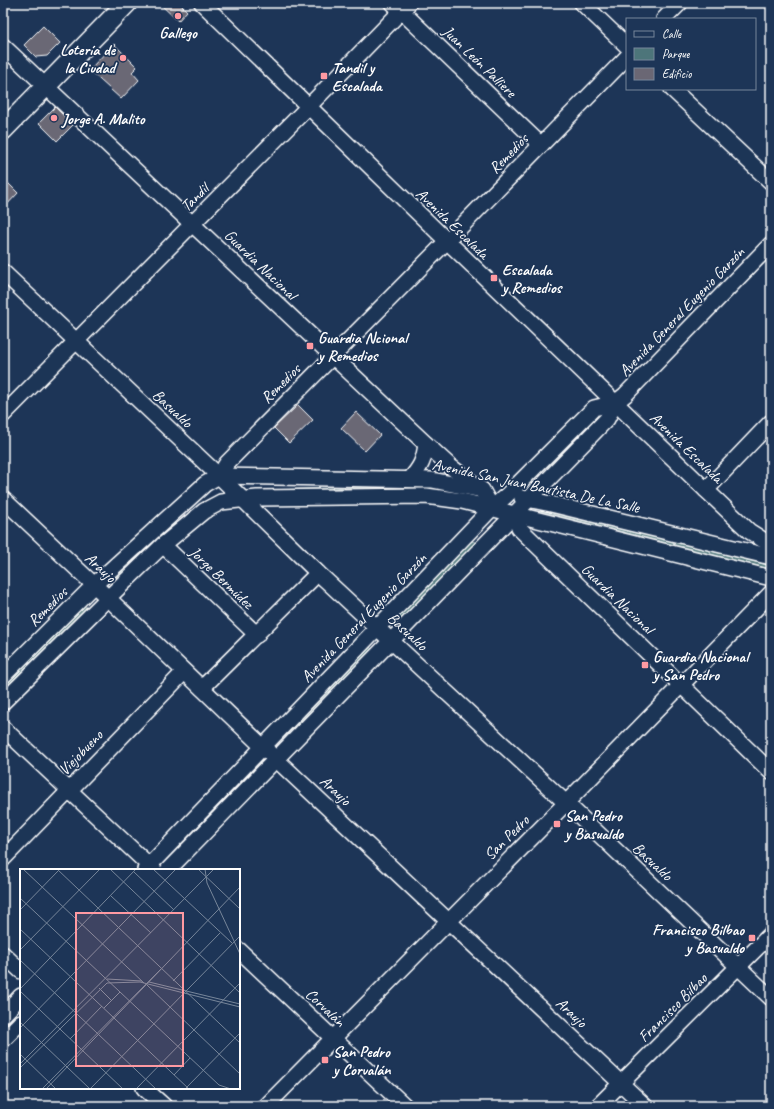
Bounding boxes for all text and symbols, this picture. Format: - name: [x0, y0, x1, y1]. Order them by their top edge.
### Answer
- marker: Gallego: [173, 11, 183, 21]
- legend: [626, 18, 756, 90]
- street label: Juan León Palliere: [437, 21, 522, 103]
- place label: Gallego: [159, 23, 198, 43]
- text: Calle: [662, 26, 682, 42]
- place label: Lotería de la Ciudad: [60, 40, 118, 78]
- text: Parque: [662, 46, 691, 62]
- marker: Lotería de la Ciudad: [118, 53, 128, 63]
- place label: Tandil y Escalada: [332, 58, 383, 96]
- text: Edificio: [662, 66, 692, 82]
- marker: Tandil y Escalada: [319, 71, 329, 81]
- place label: Jorge A. Malito: [61, 109, 146, 129]
- marker: Jorge A. Malito: [49, 113, 59, 123]
- street label: Remedios: [485, 128, 534, 178]
- street label: Tandil: [176, 177, 215, 216]
- street label: Avenida Escalada: [412, 184, 494, 265]
- street label: Guardia Nacional: [220, 225, 303, 306]
- street label: Avenida General Eugenio Garzón: [615, 242, 749, 381]
- place label: Escalada y Remedios: [500, 260, 563, 298]
- marker: Escalada y Remedios: [489, 273, 499, 283]
- place label: Guardia Ncional y Remedios: [316, 328, 410, 366]
- marker: Guardia Ncional y Remedios: [305, 341, 315, 351]
- street label: Remedios: [257, 359, 306, 408]
- street label: Basualdo: [148, 385, 198, 433]
- street label: Avenida Escalada: [646, 408, 728, 489]
- street label: Avenida San Juan Bautista De La Salle: [430, 454, 643, 518]
- street label: Jorge Bermúdez: [184, 542, 259, 615]
- street label: Araujo: [81, 548, 121, 588]
- street label: Avenida General Eugenio Garzón: [297, 548, 431, 687]
- street label: Guardia Nacional: [577, 559, 660, 640]
- street label: Remedios: [24, 582, 73, 631]
- street label: Basualdo: [383, 608, 433, 656]
- place label: Guardia Nacional y San Pedro: [651, 647, 751, 685]
- marker: Guardia Nacional y San Pedro: [640, 660, 650, 670]
- street label: Viejobueno: [54, 725, 108, 780]
- street label: Araujo: [316, 771, 356, 811]
- place label: San Pedro y Basualdo: [563, 806, 624, 844]
- street label: San Pedro: [480, 810, 534, 865]
- marker: San Pedro y Basualdo: [552, 819, 562, 829]
- street label: Basualdo: [628, 838, 678, 886]
- inset map: [20, 869, 240, 1089]
- place label: Francisco Bilbao y Basualdo: [652, 920, 745, 958]
- marker: Francisco Bilbao y Basualdo: [747, 933, 757, 943]
- street label: Francisco Bilbao: [634, 968, 712, 1047]
- street label: Corvalán: [301, 984, 350, 1032]
- street label: Araujo: [552, 993, 592, 1033]
- place label: San Pedro y Corvalán: [331, 1042, 391, 1080]
- marker: San Pedro y Corvalán: [320, 1055, 330, 1065]

